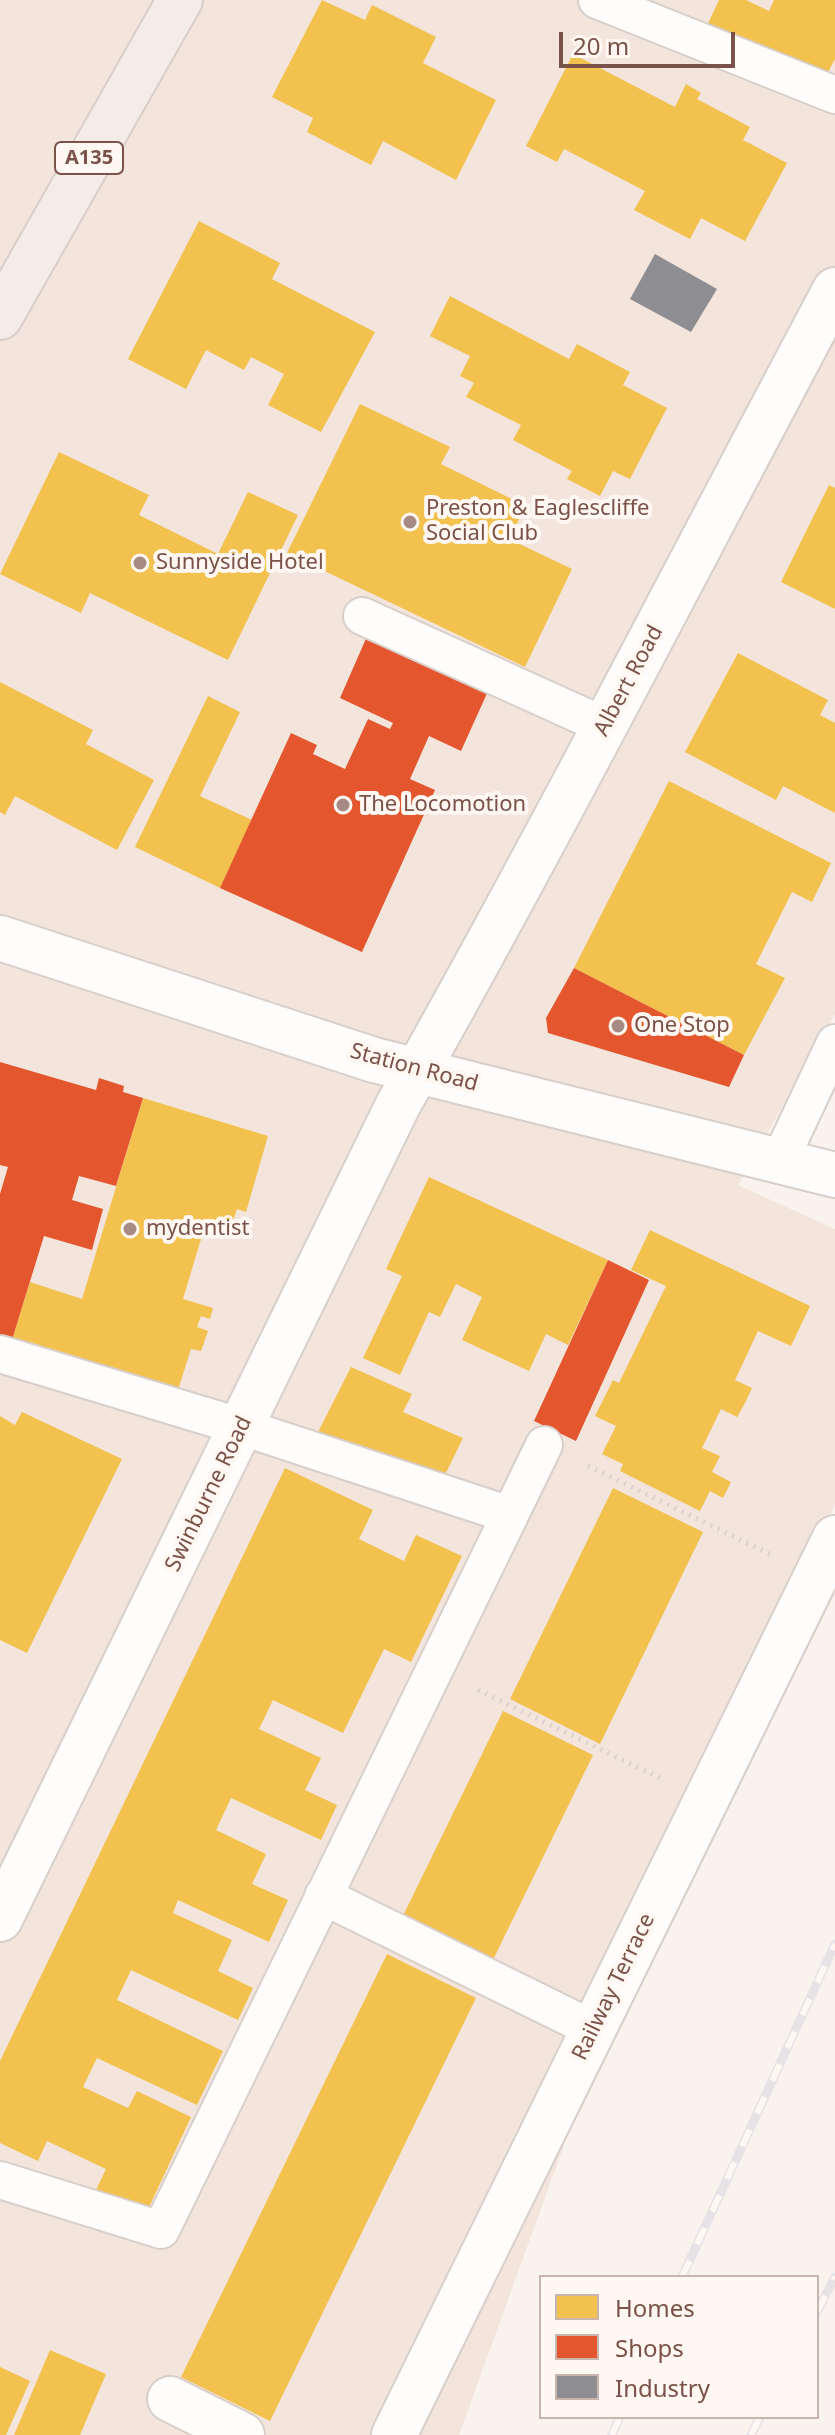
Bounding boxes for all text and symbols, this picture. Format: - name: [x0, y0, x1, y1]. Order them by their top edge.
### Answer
- scale bar: [563, 16, 739, 66]
- text: 20 m: [573, 29, 629, 62]
- road number: A135: [55, 142, 123, 174]
- place label: Preston & Eaglescliffe Social Club: [426, 496, 649, 548]
- marker: Preston & Eaglescliffe Social Club: [401, 513, 419, 531]
- place label: Sunnyside Hotel: [156, 550, 324, 576]
- marker: Sunnyside Hotel: [131, 554, 149, 572]
- street label: Albert Road: [589, 621, 669, 741]
- place label: The Locomotion: [359, 792, 526, 818]
- marker: The Locomotion: [334, 796, 352, 814]
- place label: One Stop: [634, 1013, 730, 1039]
- marker: One Stop: [609, 1017, 627, 1035]
- street label: Station Road: [347, 1038, 481, 1098]
- place label: mydentist: [146, 1216, 249, 1242]
- marker: mydentist: [121, 1220, 139, 1238]
- street label: Swinburne Road: [160, 1412, 258, 1576]
- street label: Railway Terrace: [567, 1909, 661, 2065]
- legend: [539, 2275, 819, 2419]
- text: Homes: [615, 2291, 695, 2324]
- text: Shops: [615, 2331, 684, 2364]
- text: Industry: [615, 2371, 710, 2404]

